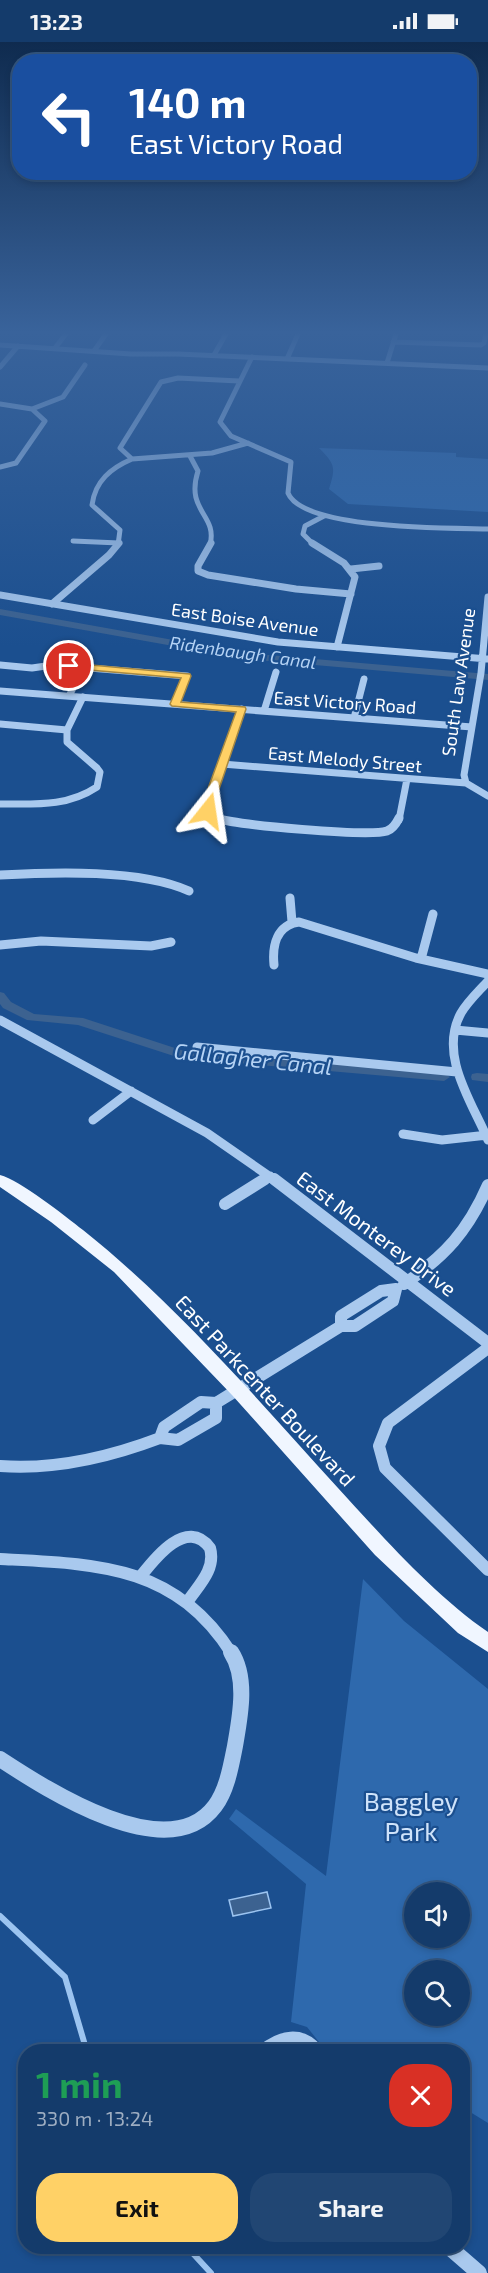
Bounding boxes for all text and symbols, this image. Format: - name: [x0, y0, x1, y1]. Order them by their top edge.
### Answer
- text: 13:23: [30, 8, 83, 34]
- text: 140 m: [129, 76, 246, 126]
- icon: left: [30, 78, 108, 156]
- text: East Victory Road: [129, 127, 343, 159]
- street label: East Boise Avenue: [170, 598, 320, 640]
- street label: South Law Avenue: [437, 606, 479, 758]
- water label: Ridenbaugh Canal: [168, 631, 318, 673]
- pin: [43, 640, 94, 691]
- icon: arrive: [52, 649, 85, 682]
- street label: East Victory Road: [273, 686, 417, 718]
- street label: East Melody Street: [267, 741, 423, 777]
- position arrow: [176, 779, 240, 843]
- water label: Gallagher Canal: [173, 1037, 333, 1079]
- street label: East Monterey Drive: [292, 1165, 462, 1301]
- street label: East Parkcenter Boulevard: [171, 1289, 361, 1491]
- park label: Baggley Park: [364, 1785, 459, 1846]
- map controls: [404, 1882, 470, 2026]
- button: sound: [404, 1882, 470, 1948]
- button: search: [404, 1960, 470, 2026]
- text: 1 min: [36, 2062, 123, 2105]
- button: close: [389, 2064, 452, 2127]
- text: 330 m · 13:24: [36, 2106, 153, 2130]
- button: Exit: [36, 2173, 238, 2242]
- button: Share: [250, 2173, 452, 2242]

